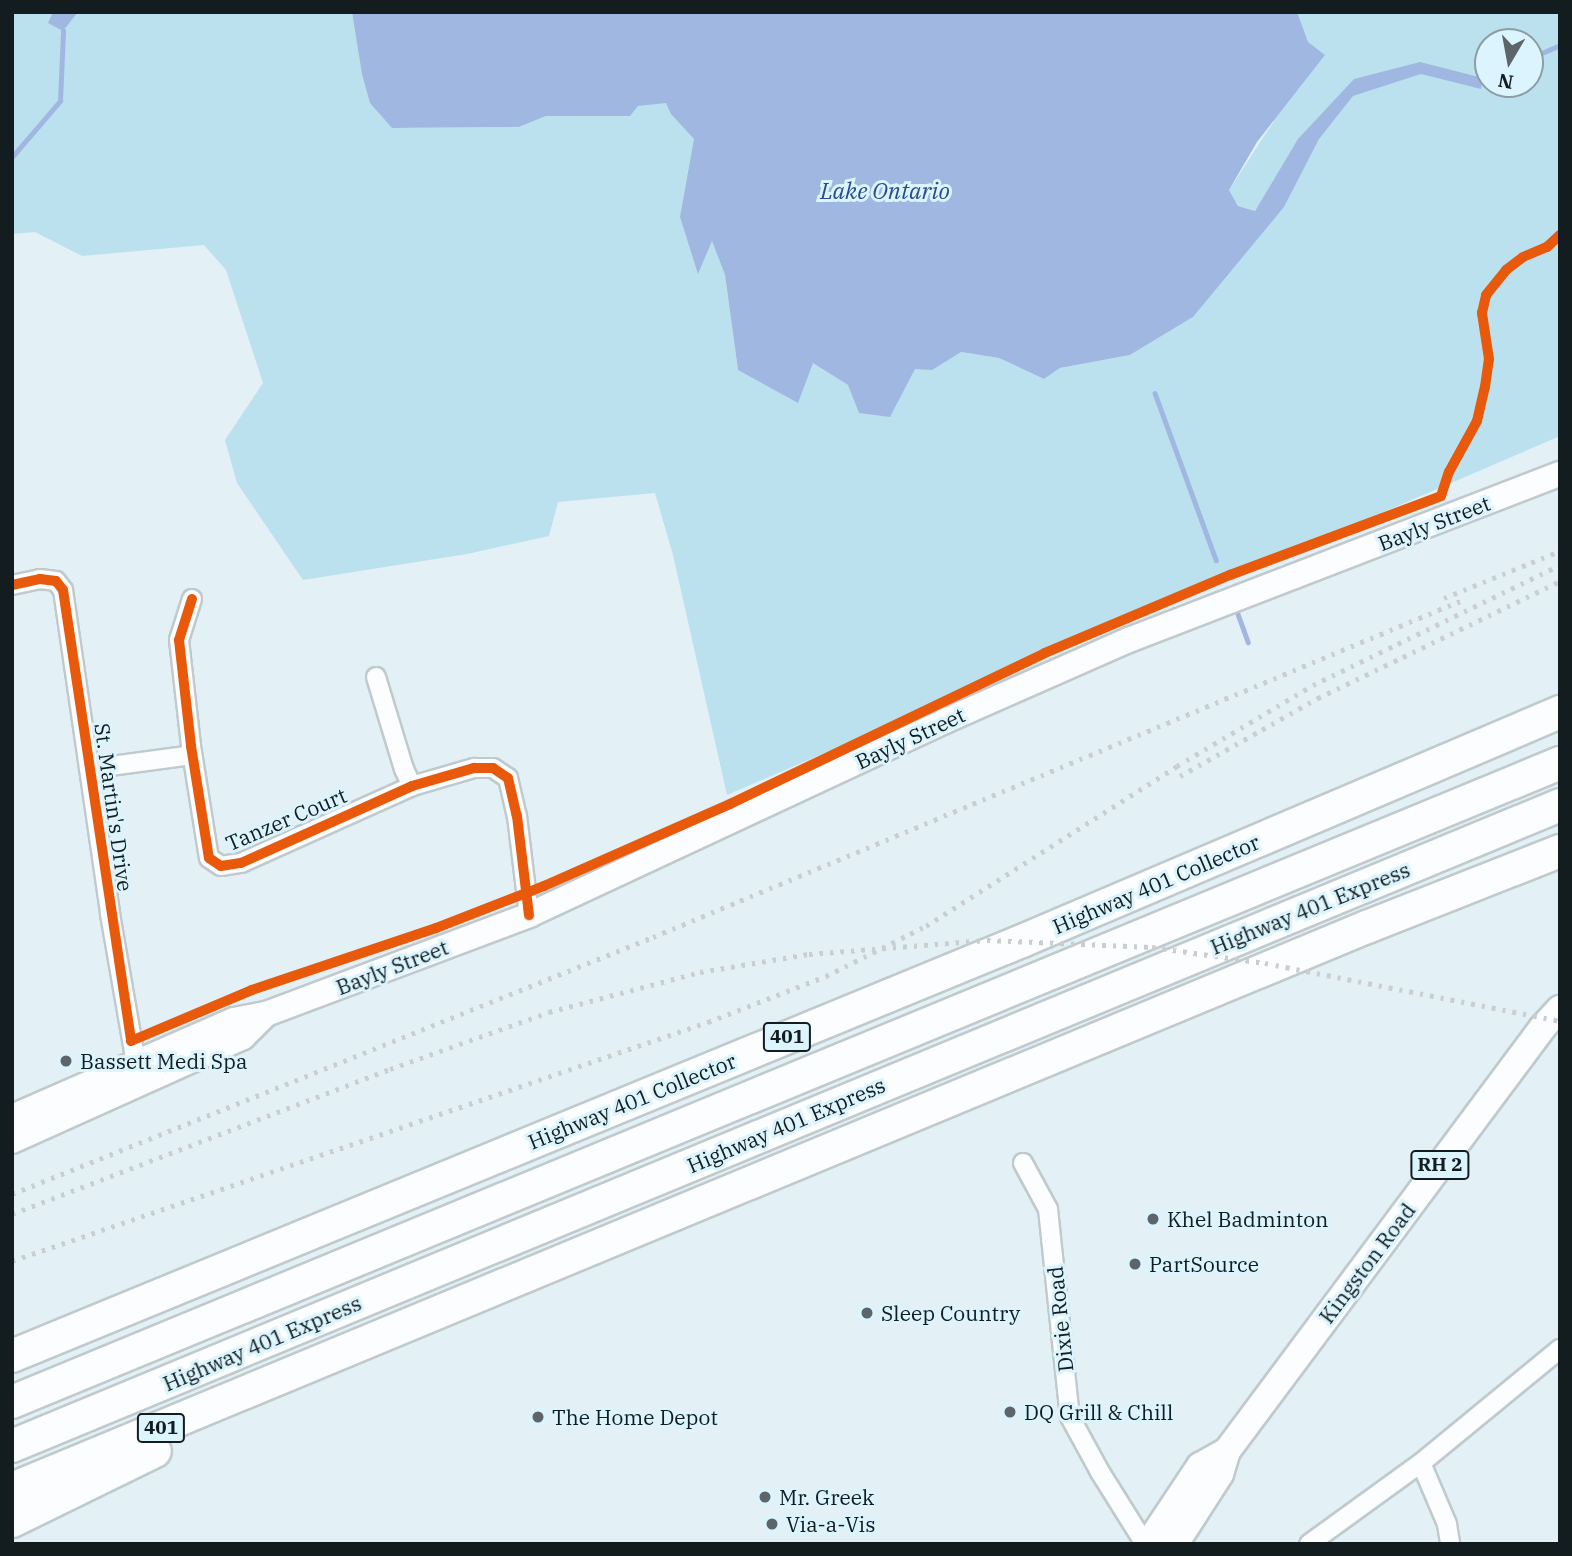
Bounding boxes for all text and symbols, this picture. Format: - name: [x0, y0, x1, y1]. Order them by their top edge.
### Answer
- north arrow: [1474, 28, 1544, 98]
- text: N: [1496, 69, 1515, 95]
- water label: Lake Ontario: [820, 176, 950, 204]
- street label: Bayly Street: [1374, 490, 1494, 556]
- street label: Bayly Street: [851, 702, 969, 774]
- street label: St. Martin's Drive: [90, 721, 138, 893]
- street label: Tanzer Court: [222, 782, 350, 856]
- street label: Highway 401 Collector: [1049, 829, 1263, 939]
- street label: Highway 401 Express: [1207, 856, 1413, 960]
- street label: Bayly Street: [332, 934, 452, 1000]
- road number: 401: [762, 1021, 812, 1052]
- place label: Bassett Medi Spa: [80, 1048, 247, 1074]
- street label: Highway 401 Collector: [524, 1048, 740, 1154]
- marker: Bassett Medi Spa: [58, 1053, 74, 1069]
- street label: Highway 401 Express: [683, 1072, 889, 1178]
- road number: RH 2: [1410, 1149, 1470, 1180]
- street label: Kingston Road: [1314, 1198, 1420, 1328]
- place label: Khel Badminton: [1167, 1206, 1328, 1232]
- marker: Khel Badminton: [1145, 1211, 1161, 1227]
- place label: PartSource: [1149, 1251, 1259, 1277]
- marker: PartSource: [1127, 1256, 1143, 1272]
- street label: Dixie Road: [1042, 1265, 1078, 1373]
- street label: Highway 401 Express: [159, 1290, 365, 1396]
- place label: Sleep Country: [881, 1300, 1020, 1326]
- marker: Sleep Country: [859, 1305, 875, 1321]
- place label: DQ Grill & Chill: [1024, 1399, 1173, 1425]
- place label: The Home Depot: [552, 1404, 718, 1430]
- marker: DQ Grill & Chill: [1002, 1404, 1018, 1420]
- marker: The Home Depot: [530, 1409, 546, 1425]
- road number: 401: [136, 1412, 186, 1444]
- place label: Mr. Greek: [779, 1484, 874, 1510]
- marker: Mr. Greek: [757, 1489, 773, 1505]
- place label: Via-a-Vis: [786, 1511, 875, 1537]
- marker: Via-a-Vis: [764, 1516, 780, 1532]

